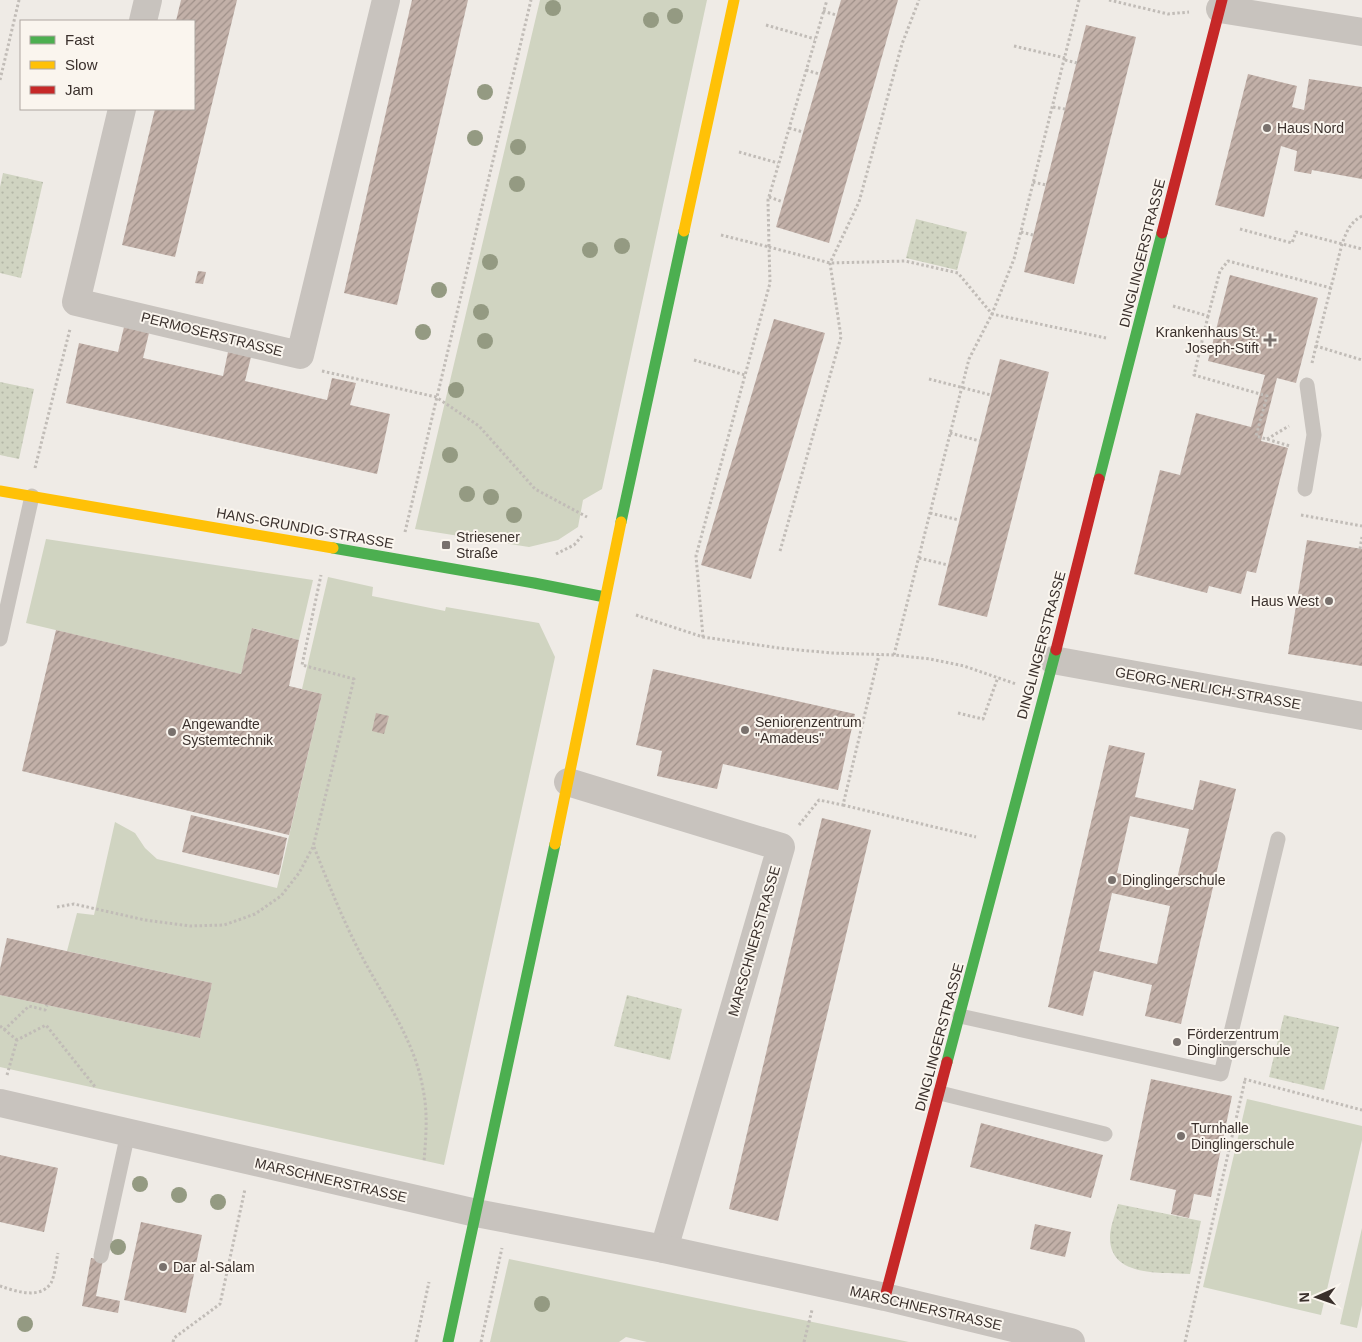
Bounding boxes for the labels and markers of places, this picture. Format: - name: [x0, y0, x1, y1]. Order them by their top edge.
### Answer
- place label: Haus Nord: [1277, 120, 1344, 136]
- marker: Haus Nord: [1261, 122, 1273, 134]
- place label: Krankenhaus St. Joseph-Stift: [1155, 324, 1259, 356]
- marker: Krankenhaus St. Joseph-Stift: [1263, 333, 1277, 347]
- place label: Striesener Straße: [456, 529, 520, 561]
- marker: Striesener Straße: [440, 539, 452, 551]
- place label: Haus West: [1251, 593, 1319, 609]
- marker: Haus West: [1323, 595, 1335, 607]
- place label: Seniorenzentrum "Amadeus": [755, 714, 862, 746]
- place label: Angewandte Systemtechnik: [182, 716, 274, 748]
- marker: Seniorenzentrum "Amadeus": [739, 724, 751, 736]
- marker: Angewandte Systemtechnik: [166, 726, 178, 738]
- place label: Dinglingerschule: [1122, 872, 1226, 888]
- marker: Dinglingerschule: [1106, 874, 1118, 886]
- place label: Förderzentrum Dinglingerschule: [1187, 1026, 1291, 1058]
- marker: Förderzentrum Dinglingerschule: [1171, 1036, 1183, 1048]
- place label: Turnhalle Dinglingerschule: [1191, 1120, 1295, 1152]
- marker: Turnhalle Dinglingerschule: [1175, 1130, 1187, 1142]
- place label: Dar al-Salam: [173, 1259, 255, 1275]
- marker: Dar al-Salam: [157, 1261, 169, 1273]

